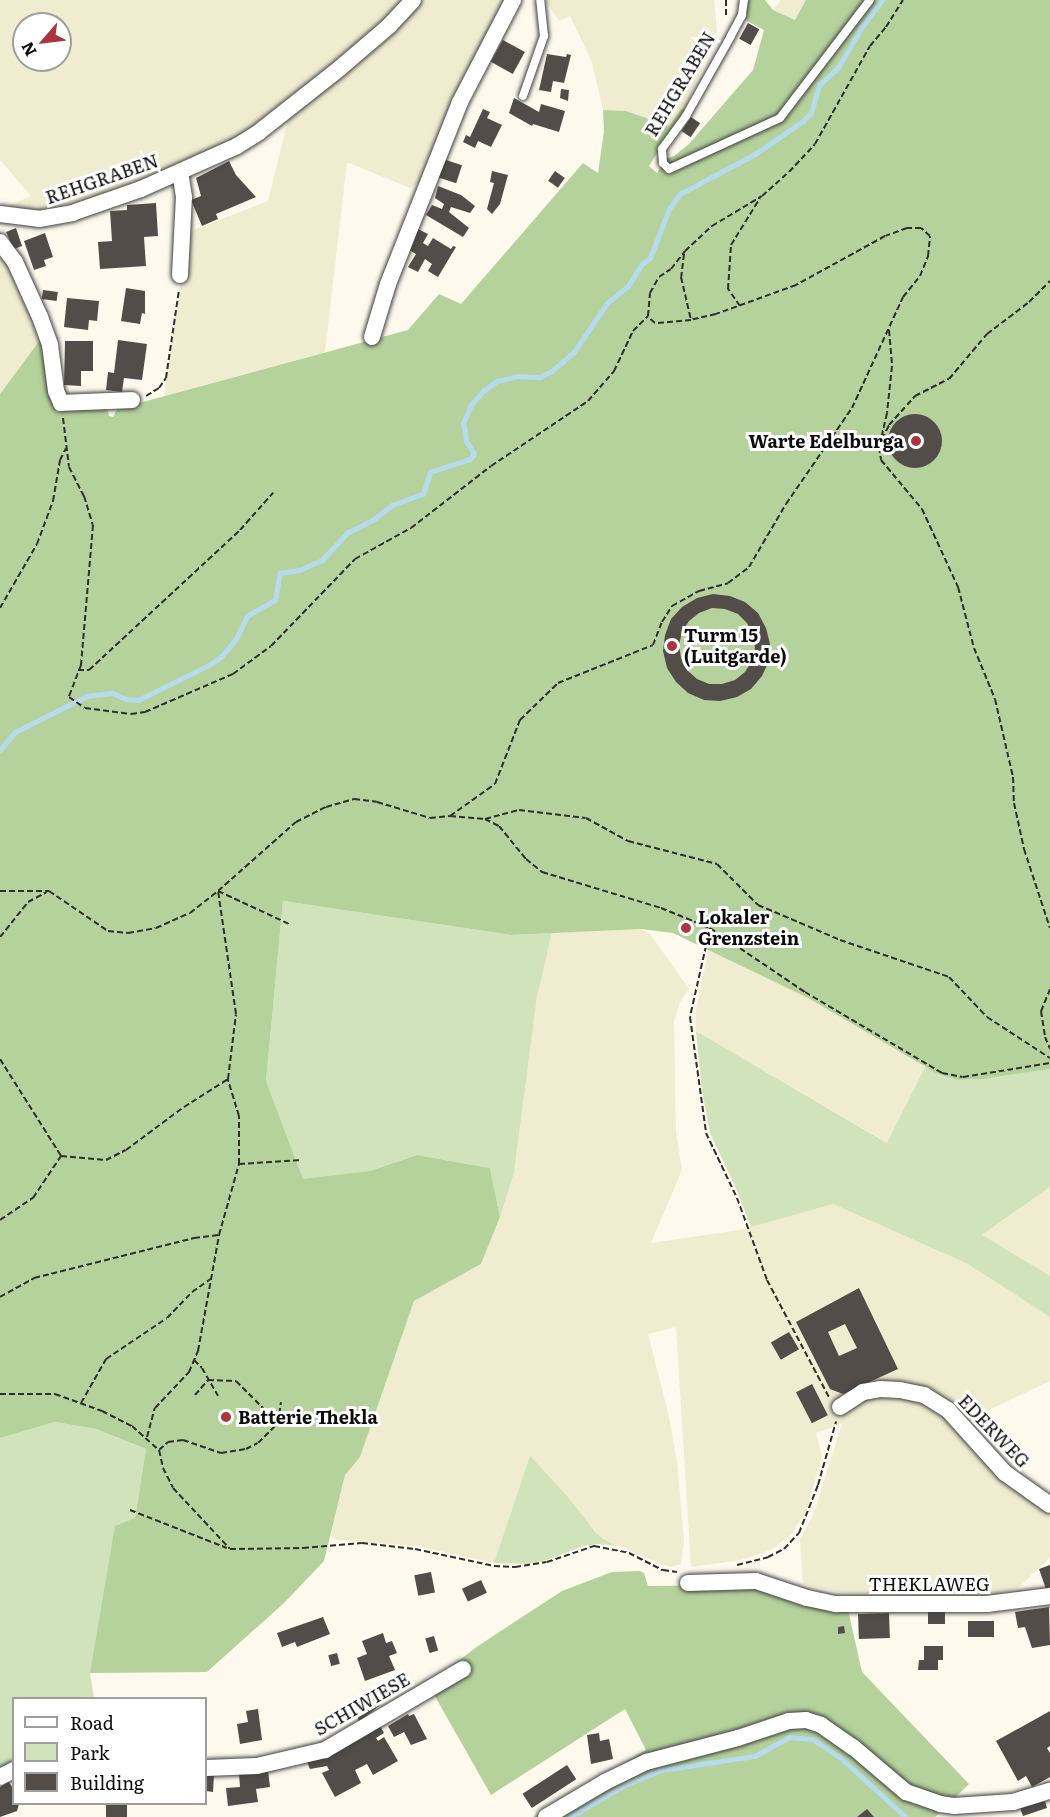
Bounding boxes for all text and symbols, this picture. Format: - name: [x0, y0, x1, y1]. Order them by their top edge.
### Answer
- north arrow: [12, 12, 72, 72]
- street label: REHGRABEN: [640, 28, 720, 140]
- text: N: [14, 38, 42, 61]
- street label: REHGRABEN: [43, 150, 161, 208]
- place label: Warte Edelburga: [748, 430, 904, 452]
- marker: Warte Edelburga: [909, 434, 923, 448]
- place label: Turm 15 (Luitgarde): [684, 625, 787, 668]
- marker: Turm 15 (Luitgarde): [665, 639, 679, 653]
- place label: Lokaler Grenzstein: [698, 907, 799, 950]
- marker: Lokaler Grenzstein: [679, 921, 693, 935]
- street label: EDERWEG: [954, 1390, 1034, 1472]
- place label: Batterie Thekla: [238, 1406, 378, 1428]
- marker: Batterie Thekla: [219, 1410, 233, 1424]
- street label: THEKLAWEG: [868, 1573, 990, 1595]
- street label: SCHIWIESE: [310, 1668, 414, 1740]
- legend: [12, 1697, 207, 1805]
- text: Road: [70, 1709, 114, 1736]
- text: Park: [70, 1739, 109, 1766]
- text: Building: [70, 1769, 144, 1796]

